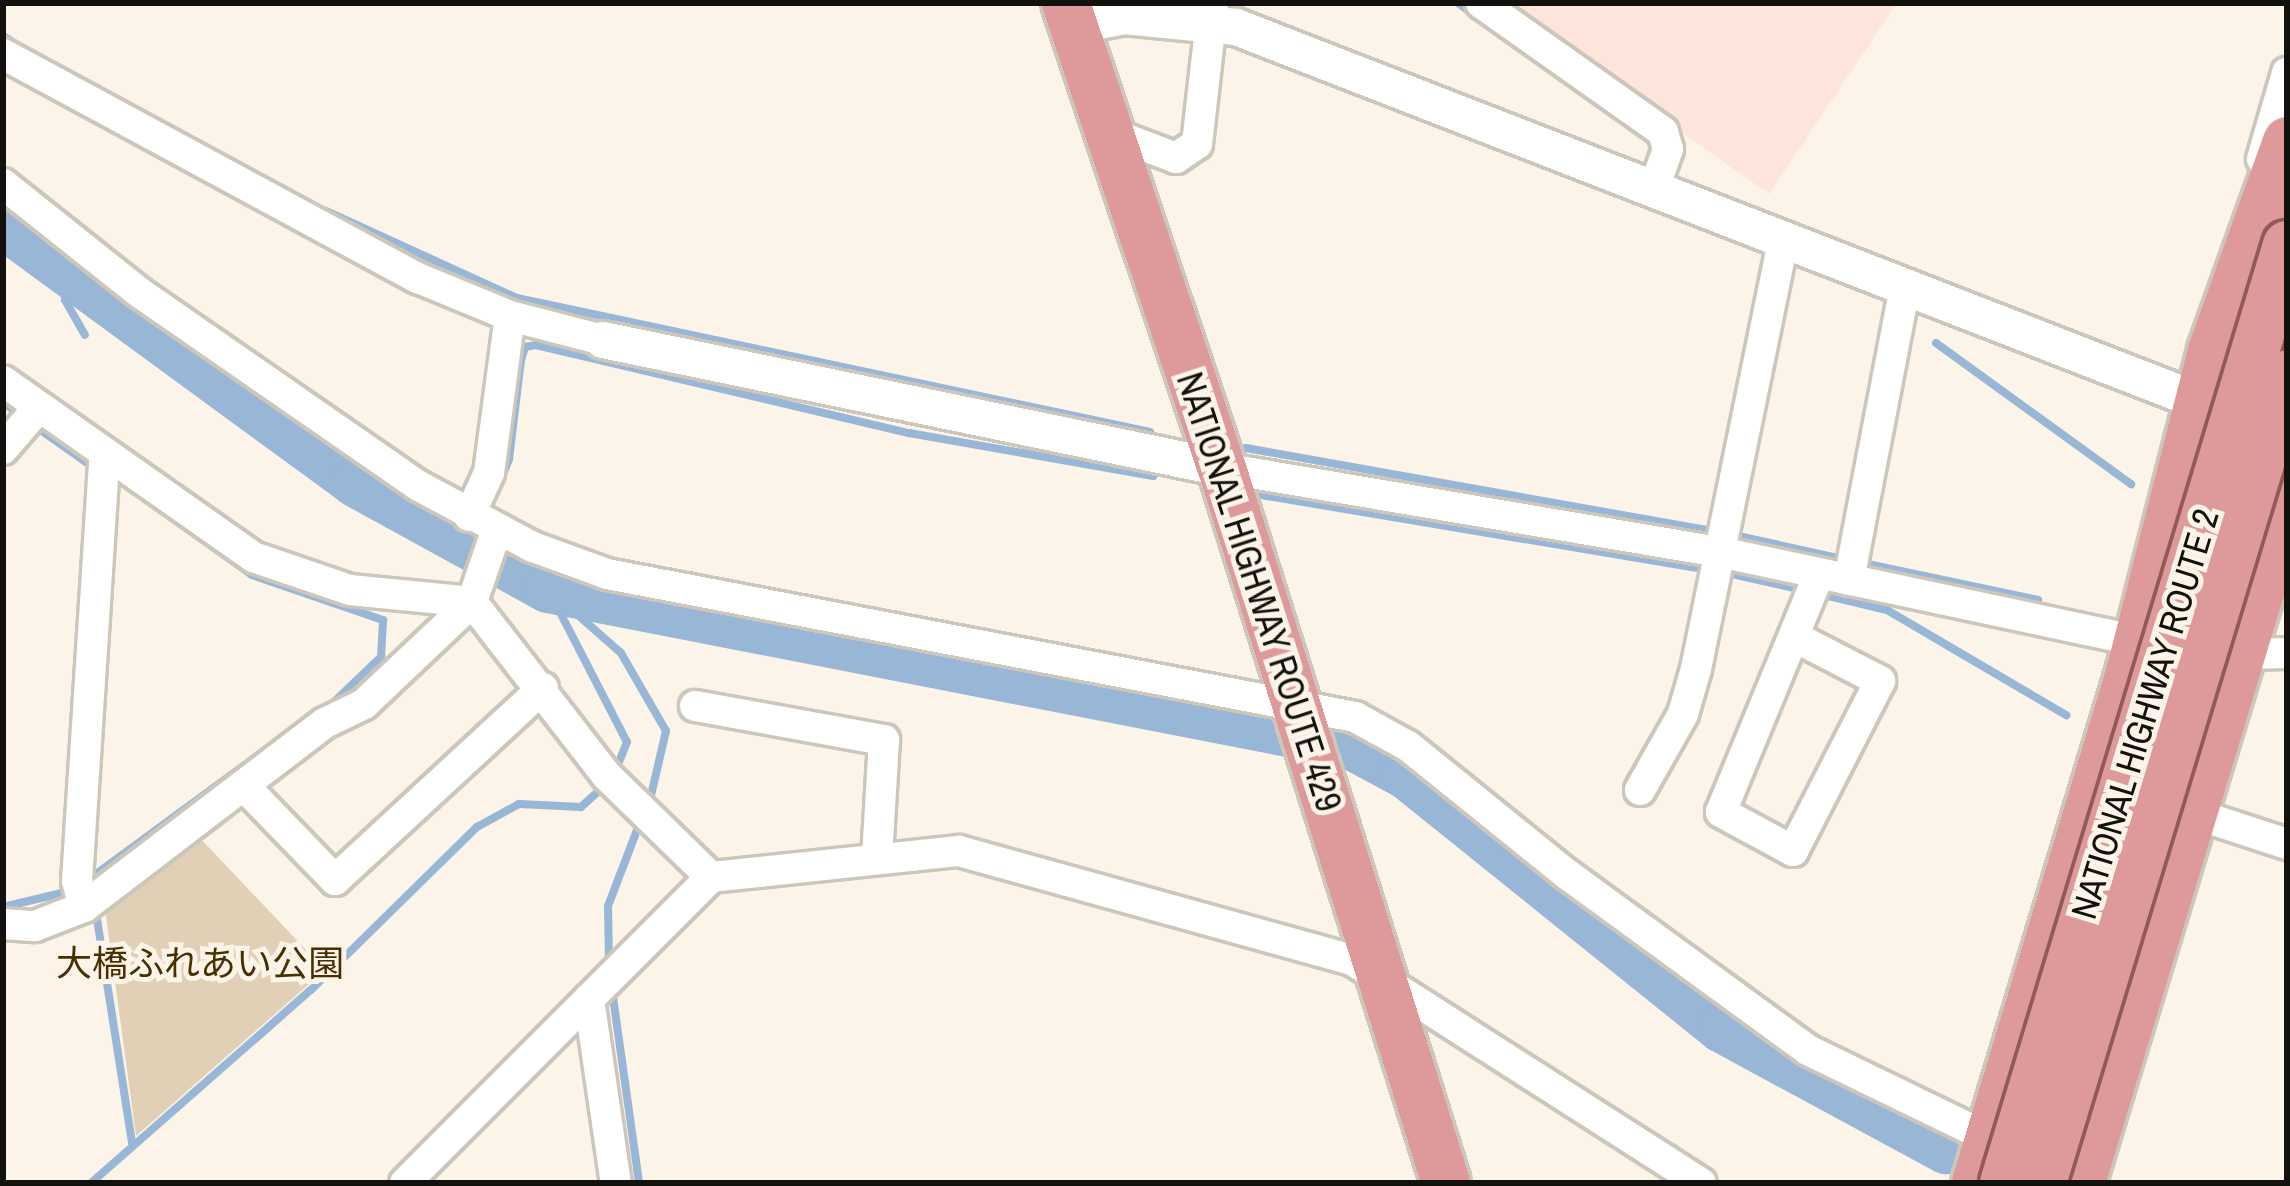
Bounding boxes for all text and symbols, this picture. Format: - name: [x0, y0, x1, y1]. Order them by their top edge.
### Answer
- street label: NATIONAL HIGHWAY ROUTE 429: [1167, 366, 1351, 818]
- street label: NATIONAL HIGHWAY ROUTE 2: [2062, 503, 2228, 925]
- park label: 大橋ふれあい公園: [56, 942, 344, 986]

